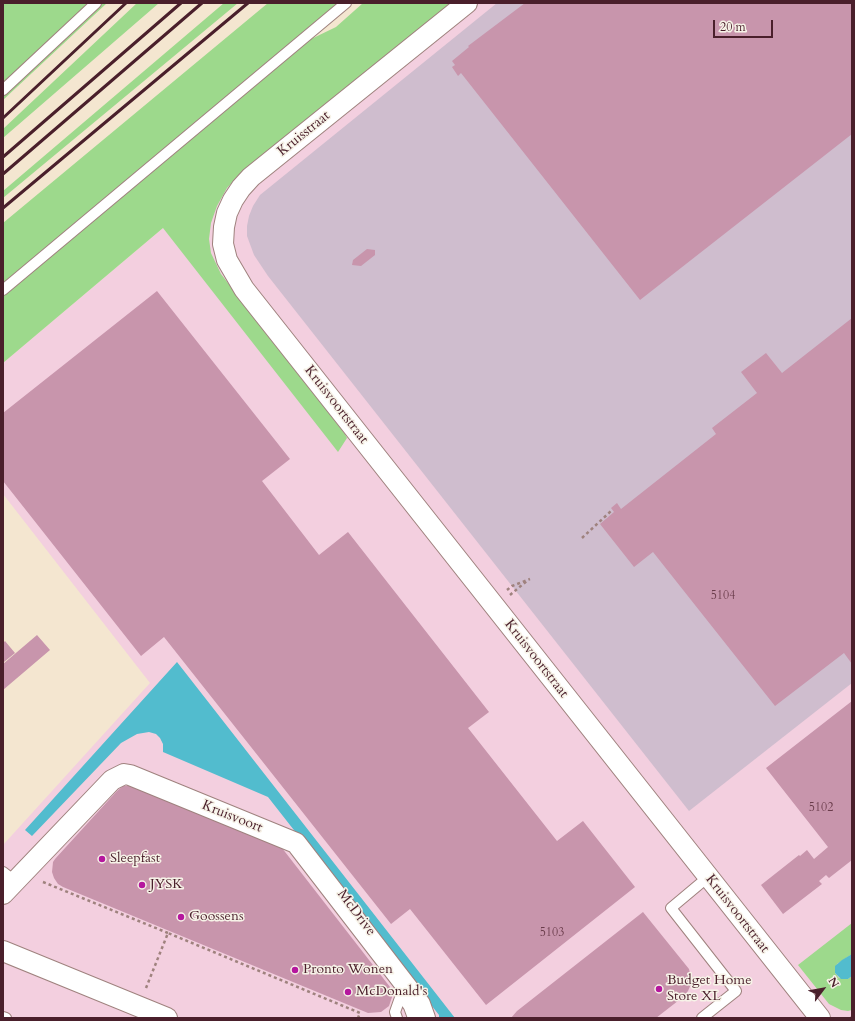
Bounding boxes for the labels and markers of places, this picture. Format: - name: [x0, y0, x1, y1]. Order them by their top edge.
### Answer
- place label: Sleepfast: [110, 851, 160, 867]
- marker: Sleepfast: [97, 854, 107, 864]
- place label: JYSK: [150, 877, 183, 893]
- marker: JYSK: [137, 880, 147, 890]
- place label: Goossens: [189, 909, 244, 925]
- marker: Goossens: [176, 912, 186, 922]
- place label: Pronto Wonen: [303, 962, 393, 978]
- marker: Pronto Wonen: [290, 965, 300, 975]
- place label: Budget Home Store XL: [667, 973, 752, 1006]
- place label: McDonald's: [356, 984, 427, 1000]
- marker: Budget Home Store XL: [654, 984, 664, 994]
- marker: McDonald's: [343, 987, 353, 997]

